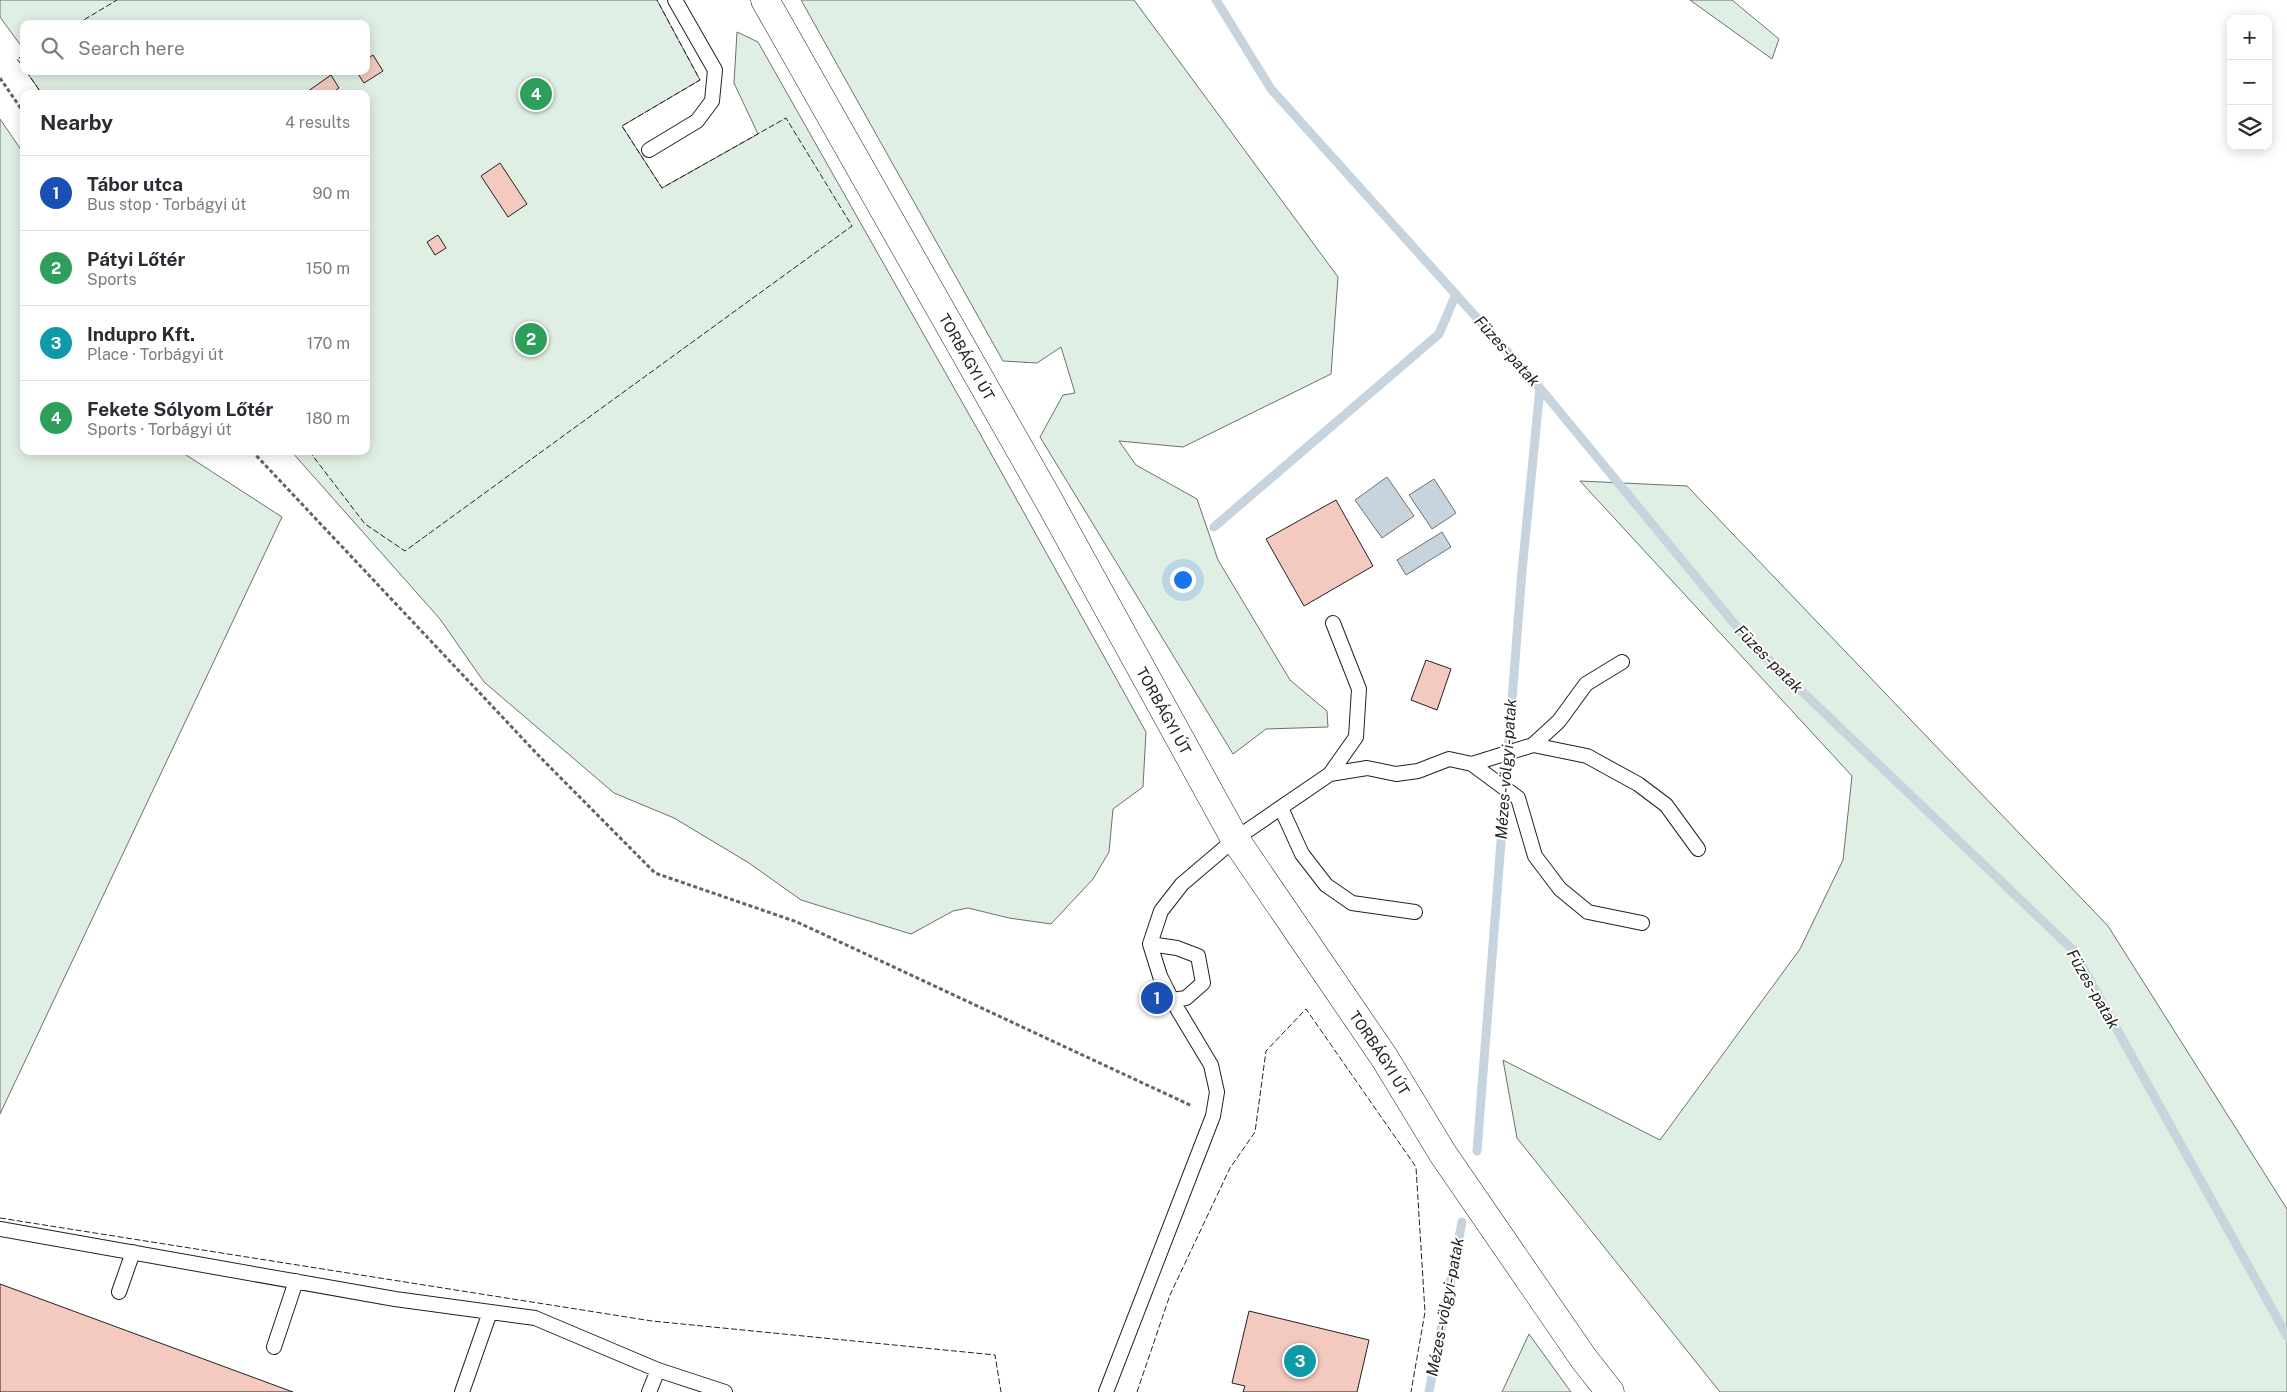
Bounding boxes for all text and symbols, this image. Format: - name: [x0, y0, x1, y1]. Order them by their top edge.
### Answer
- map controls: [2227, 15, 2272, 150]
- button: +: [2227, 15, 2272, 60]
- search box: [20, 20, 370, 75]
- icon: search: [38, 34, 66, 62]
- text: Search here: [78, 37, 185, 59]
- button: −: [2227, 60, 2272, 105]
- pin: 4: [520, 75, 552, 113]
- button: layers: [2227, 105, 2272, 150]
- text: Nearby: [40, 110, 113, 135]
- text: 4 results: [285, 113, 350, 132]
- text: Tábor utca: [87, 173, 183, 195]
- text: 1: [53, 184, 59, 203]
- text: 90 m: [313, 184, 350, 203]
- text: Bus stop · Torbágyi út: [87, 195, 247, 214]
- text: Pátyi Lőtér: [87, 248, 185, 270]
- text: 2: [51, 259, 61, 278]
- text: 150 m: [306, 259, 350, 278]
- text: Sports: [87, 270, 137, 289]
- street label: TORBÁGYI ÚT: [936, 310, 999, 403]
- water label: Füzes-patak: [1470, 312, 1544, 391]
- pin: 2: [515, 320, 547, 358]
- text: Indupro Kft.: [87, 323, 195, 345]
- text: 3: [51, 334, 61, 353]
- text: 170 m: [307, 334, 350, 353]
- text: Place · Torbágyi út: [87, 345, 224, 364]
- text: Fekete Sólyom Lőtér: [87, 398, 273, 420]
- text: 4: [51, 409, 61, 428]
- text: 180 m: [306, 409, 350, 428]
- text: Sports · Torbágyi út: [87, 420, 232, 439]
- your location: [1170, 567, 1196, 593]
- water label: Füzes-patak: [1731, 621, 1807, 697]
- street label: TORBÁGYI ÚT: [1134, 664, 1195, 757]
- water label: Mézes-völgyi-patak: [1492, 698, 1520, 840]
- water label: Füzes-patak: [2063, 946, 2124, 1032]
- pin: 1: [1141, 979, 1173, 1017]
- street label: TORBÁGYI ÚT: [1346, 1007, 1414, 1098]
- water label: Mézes-völgyi-patak: [1422, 1236, 1468, 1378]
- pin: 3: [1284, 1342, 1316, 1380]

